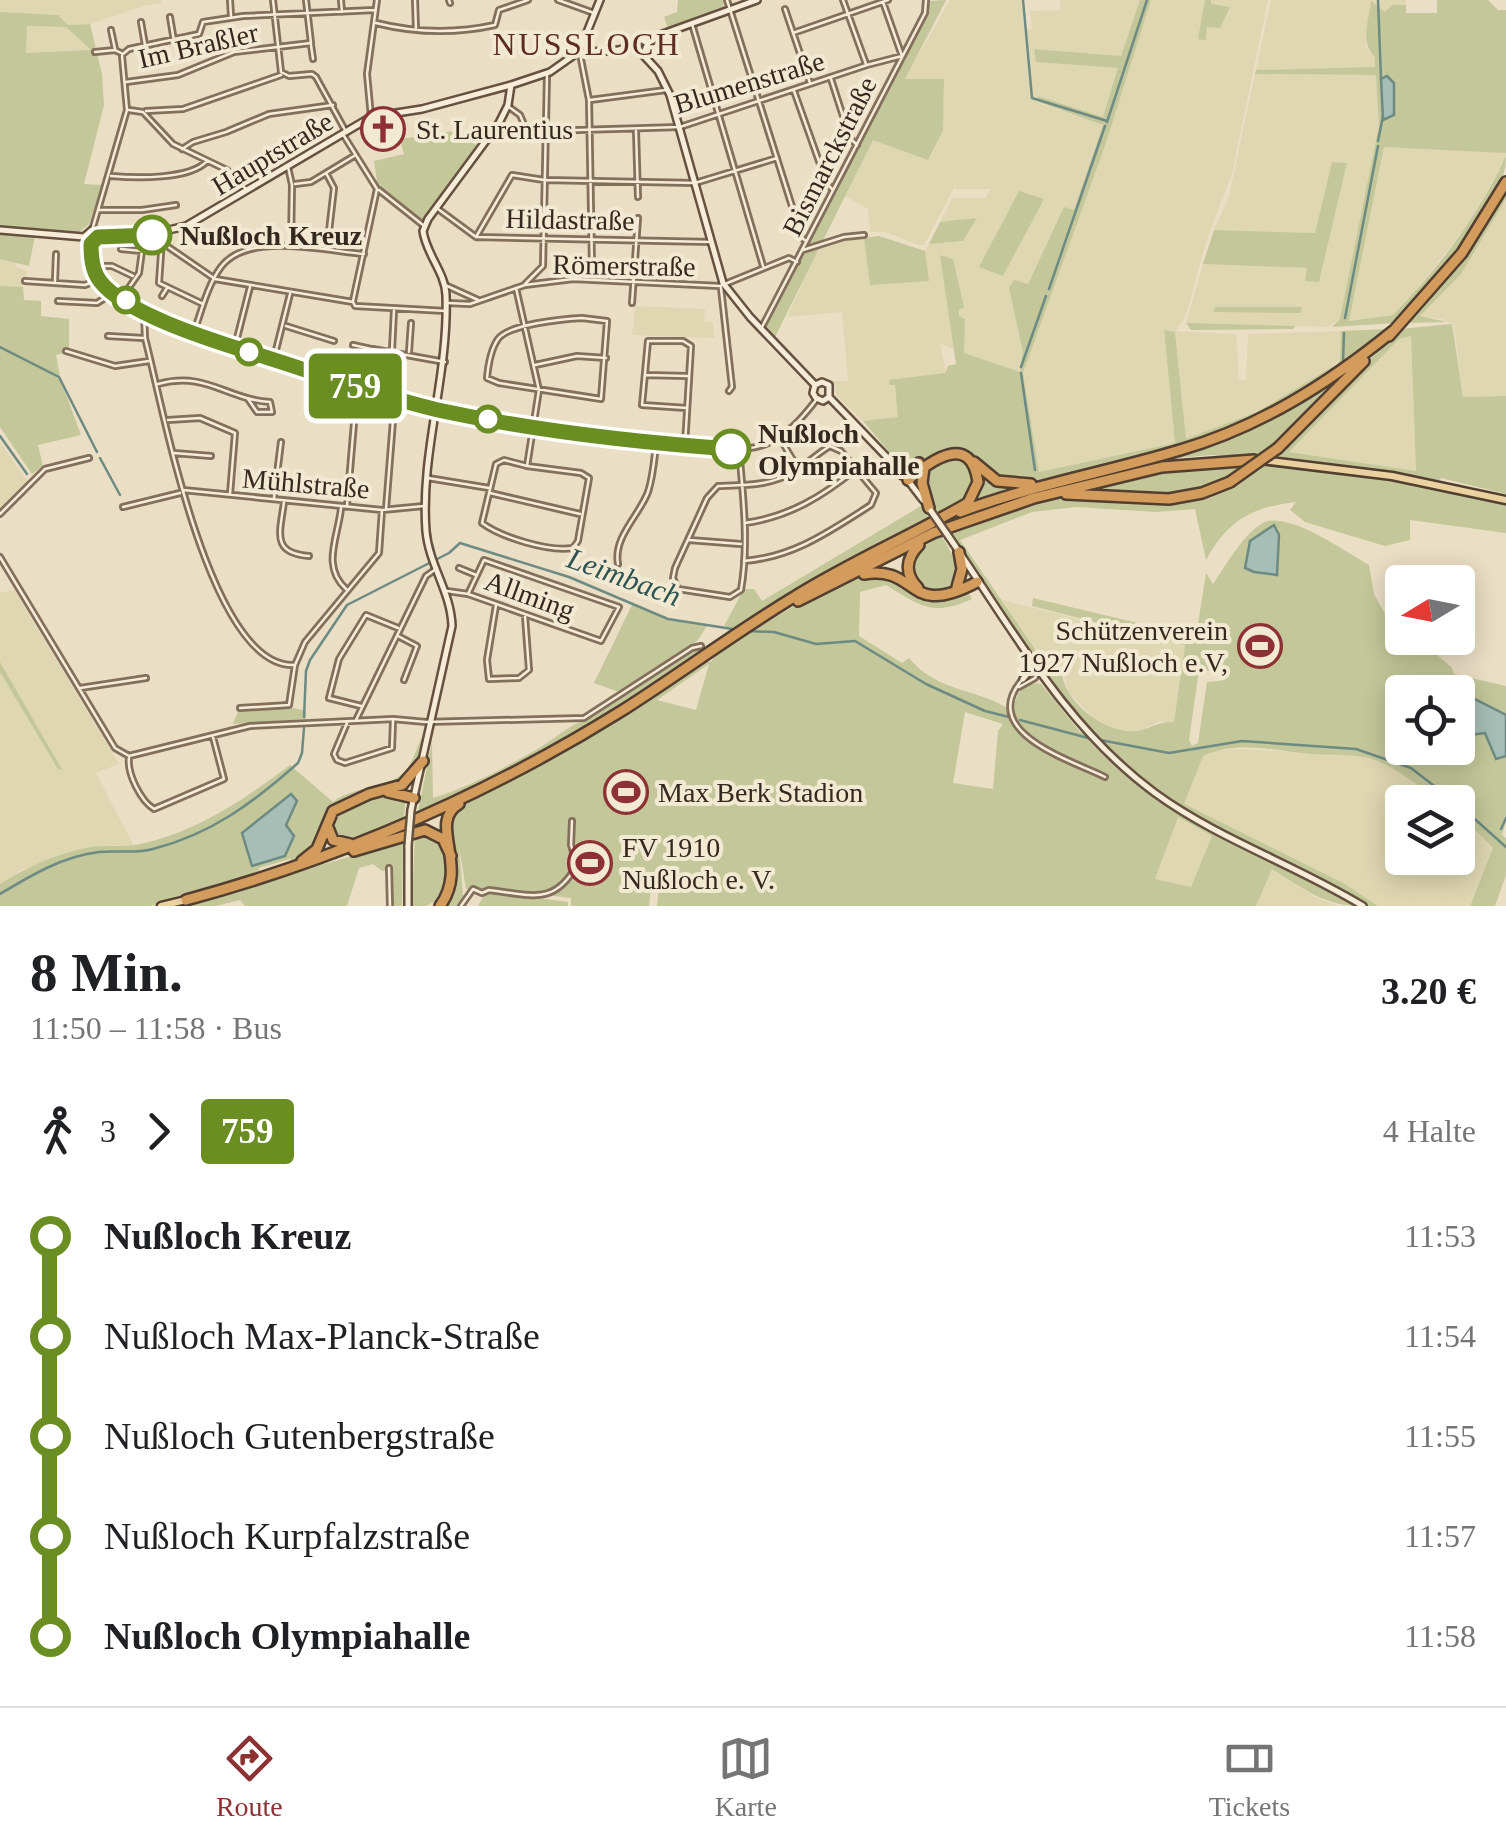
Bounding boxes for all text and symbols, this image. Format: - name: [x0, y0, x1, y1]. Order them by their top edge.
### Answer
- street label: Im Braßler: [135, 17, 262, 74]
- district label: NUSSLOCH: [493, 26, 681, 62]
- street label: Blumenstraße: [670, 45, 828, 120]
- street label: Bismarckstraße: [776, 72, 883, 241]
- street label: Hauptstraße: [206, 105, 338, 202]
- church icon: St. Laurentius: [360, 106, 406, 152]
- place label: St. Laurentius: [416, 114, 573, 145]
- street label: Hildastraße: [505, 203, 635, 236]
- marker: Nußloch Kreuz: [133, 216, 171, 254]
- place label: Nußloch Kreuz: [180, 220, 362, 251]
- street label: Römerstraße: [552, 249, 696, 282]
- unlabelled marker: [113, 287, 139, 313]
- unlabelled marker: [236, 339, 262, 365]
- line badge: 759: [298, 354, 412, 418]
- text: 759: [329, 367, 381, 406]
- unlabelled marker: [475, 406, 501, 432]
- place label: Nußloch Olympiahalle: [758, 418, 920, 481]
- marker: Nußloch Olympiahalle: [712, 430, 750, 468]
- street label: Mühlstraße: [241, 462, 371, 504]
- water label: Leimbach: [562, 540, 685, 612]
- street label: Allming: [481, 565, 579, 626]
- north arrow: [1385, 565, 1475, 655]
- map controls: [1385, 565, 1475, 875]
- place label: Schützenverein 1927 Nußloch e.V,: [1019, 615, 1228, 678]
- sports icon: Schützenverein 1927 Nußloch e.V,: [1237, 623, 1283, 669]
- button: locate: [1385, 675, 1475, 765]
- sports icon: Max Berk Stadion: [603, 769, 649, 815]
- place label: Max Berk Stadion: [658, 777, 863, 808]
- button: layers: [1385, 785, 1475, 875]
- place label: FV 1910 Nußloch e. V.: [622, 832, 775, 895]
- sports icon: FV 1910 Nußloch e. V.: [567, 840, 613, 886]
- text: 8 Min.: [30, 942, 183, 1003]
- text: 3.20 €: [1381, 970, 1476, 1012]
- text: 11:50 – 11:58 · Bus: [30, 1010, 282, 1046]
- icon: walk: [30, 1104, 85, 1159]
- icon: forward: [131, 1104, 186, 1159]
- text: 759: [221, 1112, 274, 1151]
- text: 3: [100, 1113, 116, 1149]
- text: 4 Halte: [1383, 1113, 1476, 1149]
- text: Nußloch Kreuz: [104, 1215, 351, 1257]
- text: 11:53: [1404, 1218, 1476, 1254]
- text: Nußloch Max-Planck-Straße: [104, 1315, 540, 1357]
- text: 11:54: [1404, 1318, 1476, 1354]
- text: Nußloch Gutenbergstraße: [104, 1415, 495, 1457]
- text: 11:55: [1404, 1418, 1476, 1454]
- text: Nußloch Kurpfalzstraße: [104, 1515, 470, 1557]
- text: 11:57: [1404, 1518, 1476, 1554]
- text: Nußloch Olympiahalle: [104, 1615, 470, 1657]
- text: 11:58: [1404, 1618, 1476, 1654]
- tab: Route: [216, 1731, 283, 1823]
- tab: Karte: [715, 1731, 777, 1823]
- tab: Tickets: [1209, 1731, 1290, 1823]

